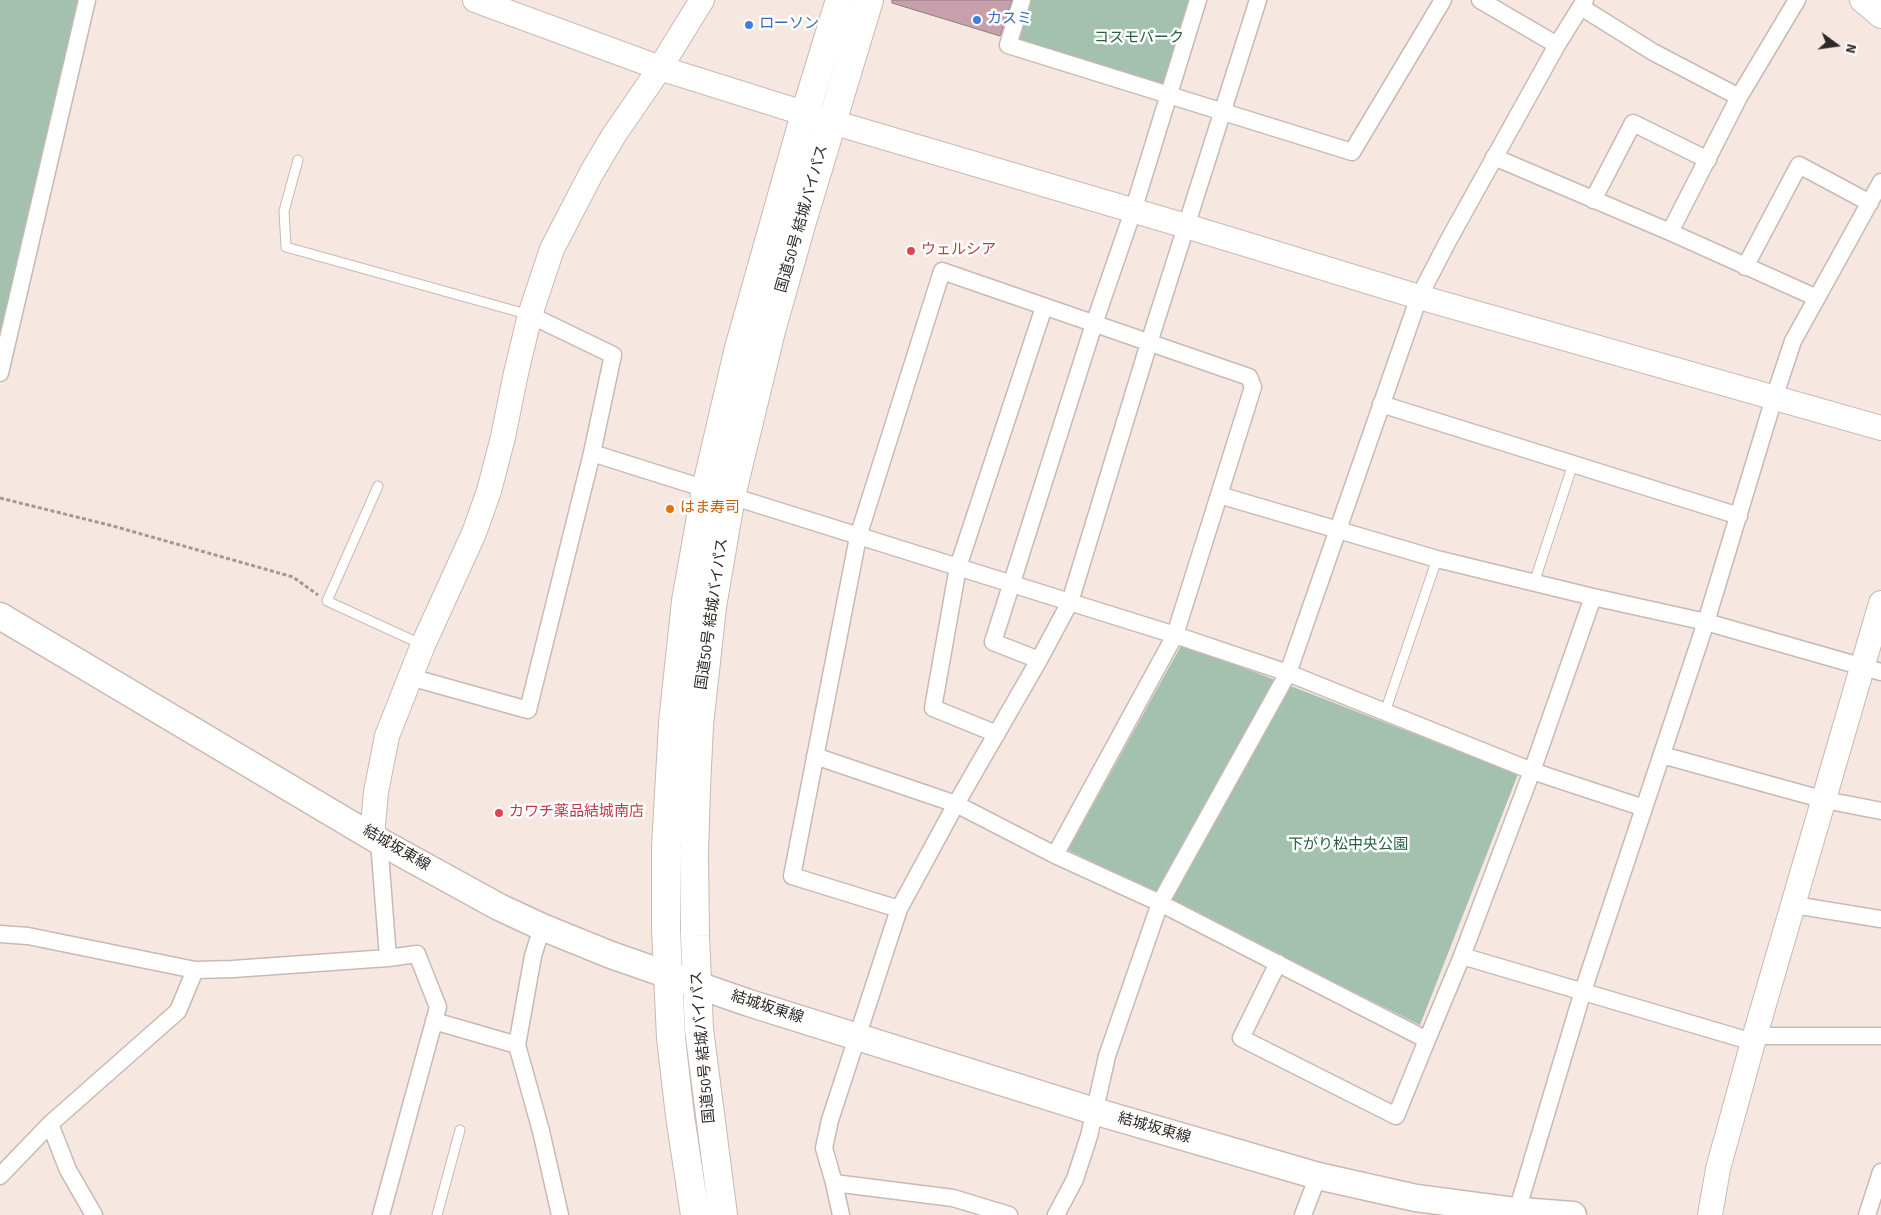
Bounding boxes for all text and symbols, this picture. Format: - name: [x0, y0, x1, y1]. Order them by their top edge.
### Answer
- place label: カスミ: [987, 11, 1032, 29]
- marker: カスミ: [971, 14, 983, 26]
- place label: ローソン: [759, 16, 819, 34]
- marker: ローソン: [743, 19, 755, 31]
- north arrow: [1811, 20, 1861, 70]
- park label: コスモパーク: [1094, 30, 1184, 48]
- text: N: [1840, 42, 1861, 56]
- street label: 国道50号 結城バイパス: [773, 143, 833, 295]
- place label: ウェルシア: [921, 242, 996, 260]
- marker: ウェルシア: [905, 245, 917, 257]
- place label: はま寿司: [680, 500, 740, 518]
- marker: はま寿司: [664, 503, 676, 515]
- street label: 国道50号 結城バイパス: [693, 537, 733, 691]
- place label: カワチ薬品結城南店: [509, 804, 644, 822]
- marker: カワチ薬品結城南店: [493, 807, 505, 819]
- street label: 結城坂東線: [359, 822, 433, 876]
- park label: 下がり松中央公園: [1288, 837, 1408, 855]
- street label: 国道50号 結城バイパス: [688, 970, 720, 1124]
- street label: 結城坂東線: [729, 988, 805, 1028]
- street label: 結城坂東線: [1115, 1110, 1193, 1148]

